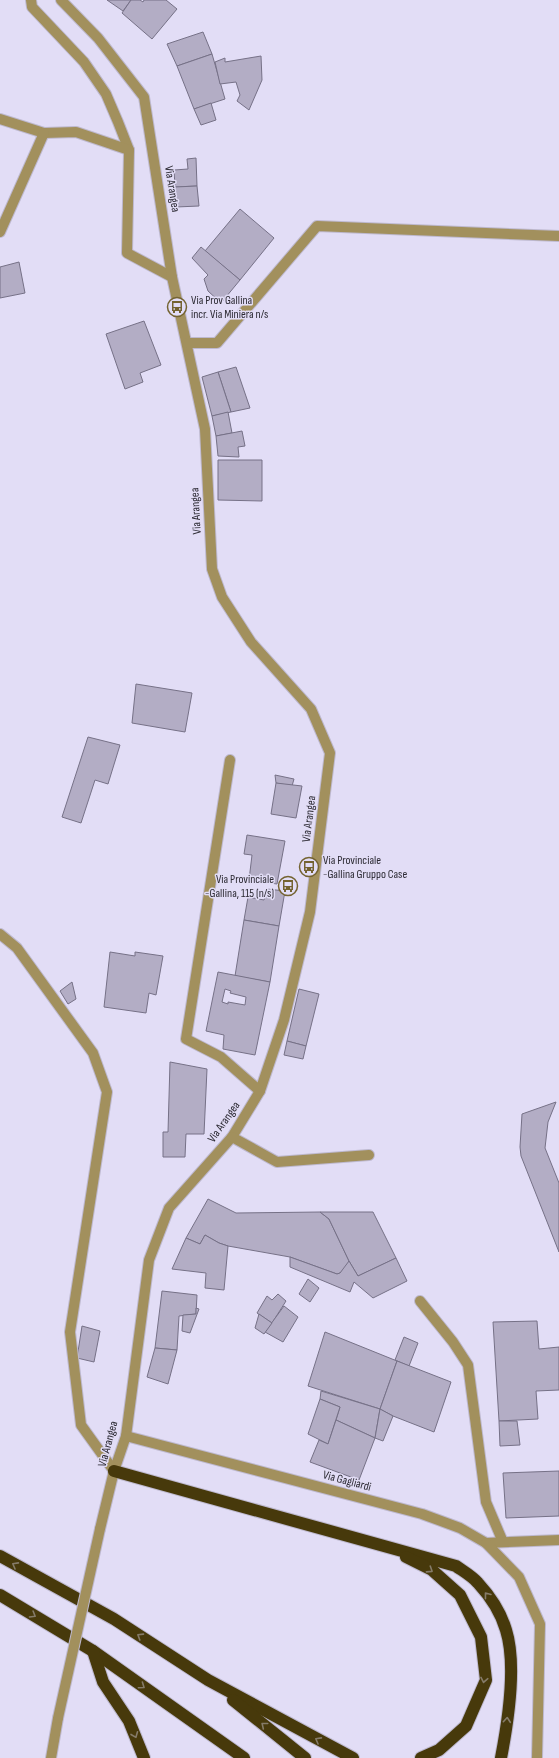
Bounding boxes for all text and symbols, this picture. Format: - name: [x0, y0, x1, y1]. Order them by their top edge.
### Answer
- street label: Via Arangea: [161, 165, 183, 214]
- place label: Via Prov Gallina incr. Via Miniera n/s: [191, 293, 268, 322]
- bus stop icon: Via Prov Gallina incr. Via Miniera n/s: [166, 296, 188, 318]
- street label: Via Arangea: [187, 487, 205, 535]
- street label: Via Arangea: [299, 795, 319, 843]
- place label: Via Provinciale -Gallina Gruppo Case: [323, 853, 407, 882]
- bus stop icon: Via Provinciale -Gallina Gruppo Case: [298, 856, 320, 878]
- place label: Via Provinciale -Gallina, 115 (n/s): [205, 872, 274, 901]
- bus stop icon: Via Provinciale -Gallina, 115 (n/s): [277, 875, 299, 897]
- street label: Via Arangea: [204, 1098, 244, 1145]
- street label: Via Arangea: [95, 1419, 121, 1469]
- street label: Via Gagliardi: [321, 1467, 373, 1495]
- one-way arrow: [12, 1562, 19, 1569]
- one-way arrow: [426, 1565, 433, 1573]
- one-way arrow: [485, 1593, 492, 1600]
- one-way arrow: [29, 1611, 37, 1618]
- one-way arrow: [137, 1634, 144, 1641]
- one-way arrow: [480, 1677, 489, 1684]
- one-way arrow: [138, 1681, 145, 1688]
- one-way arrow: [503, 1716, 512, 1723]
- one-way arrow: [261, 1722, 268, 1729]
- one-way arrow: [130, 1731, 138, 1739]
- one-way arrow: [315, 1738, 322, 1745]

